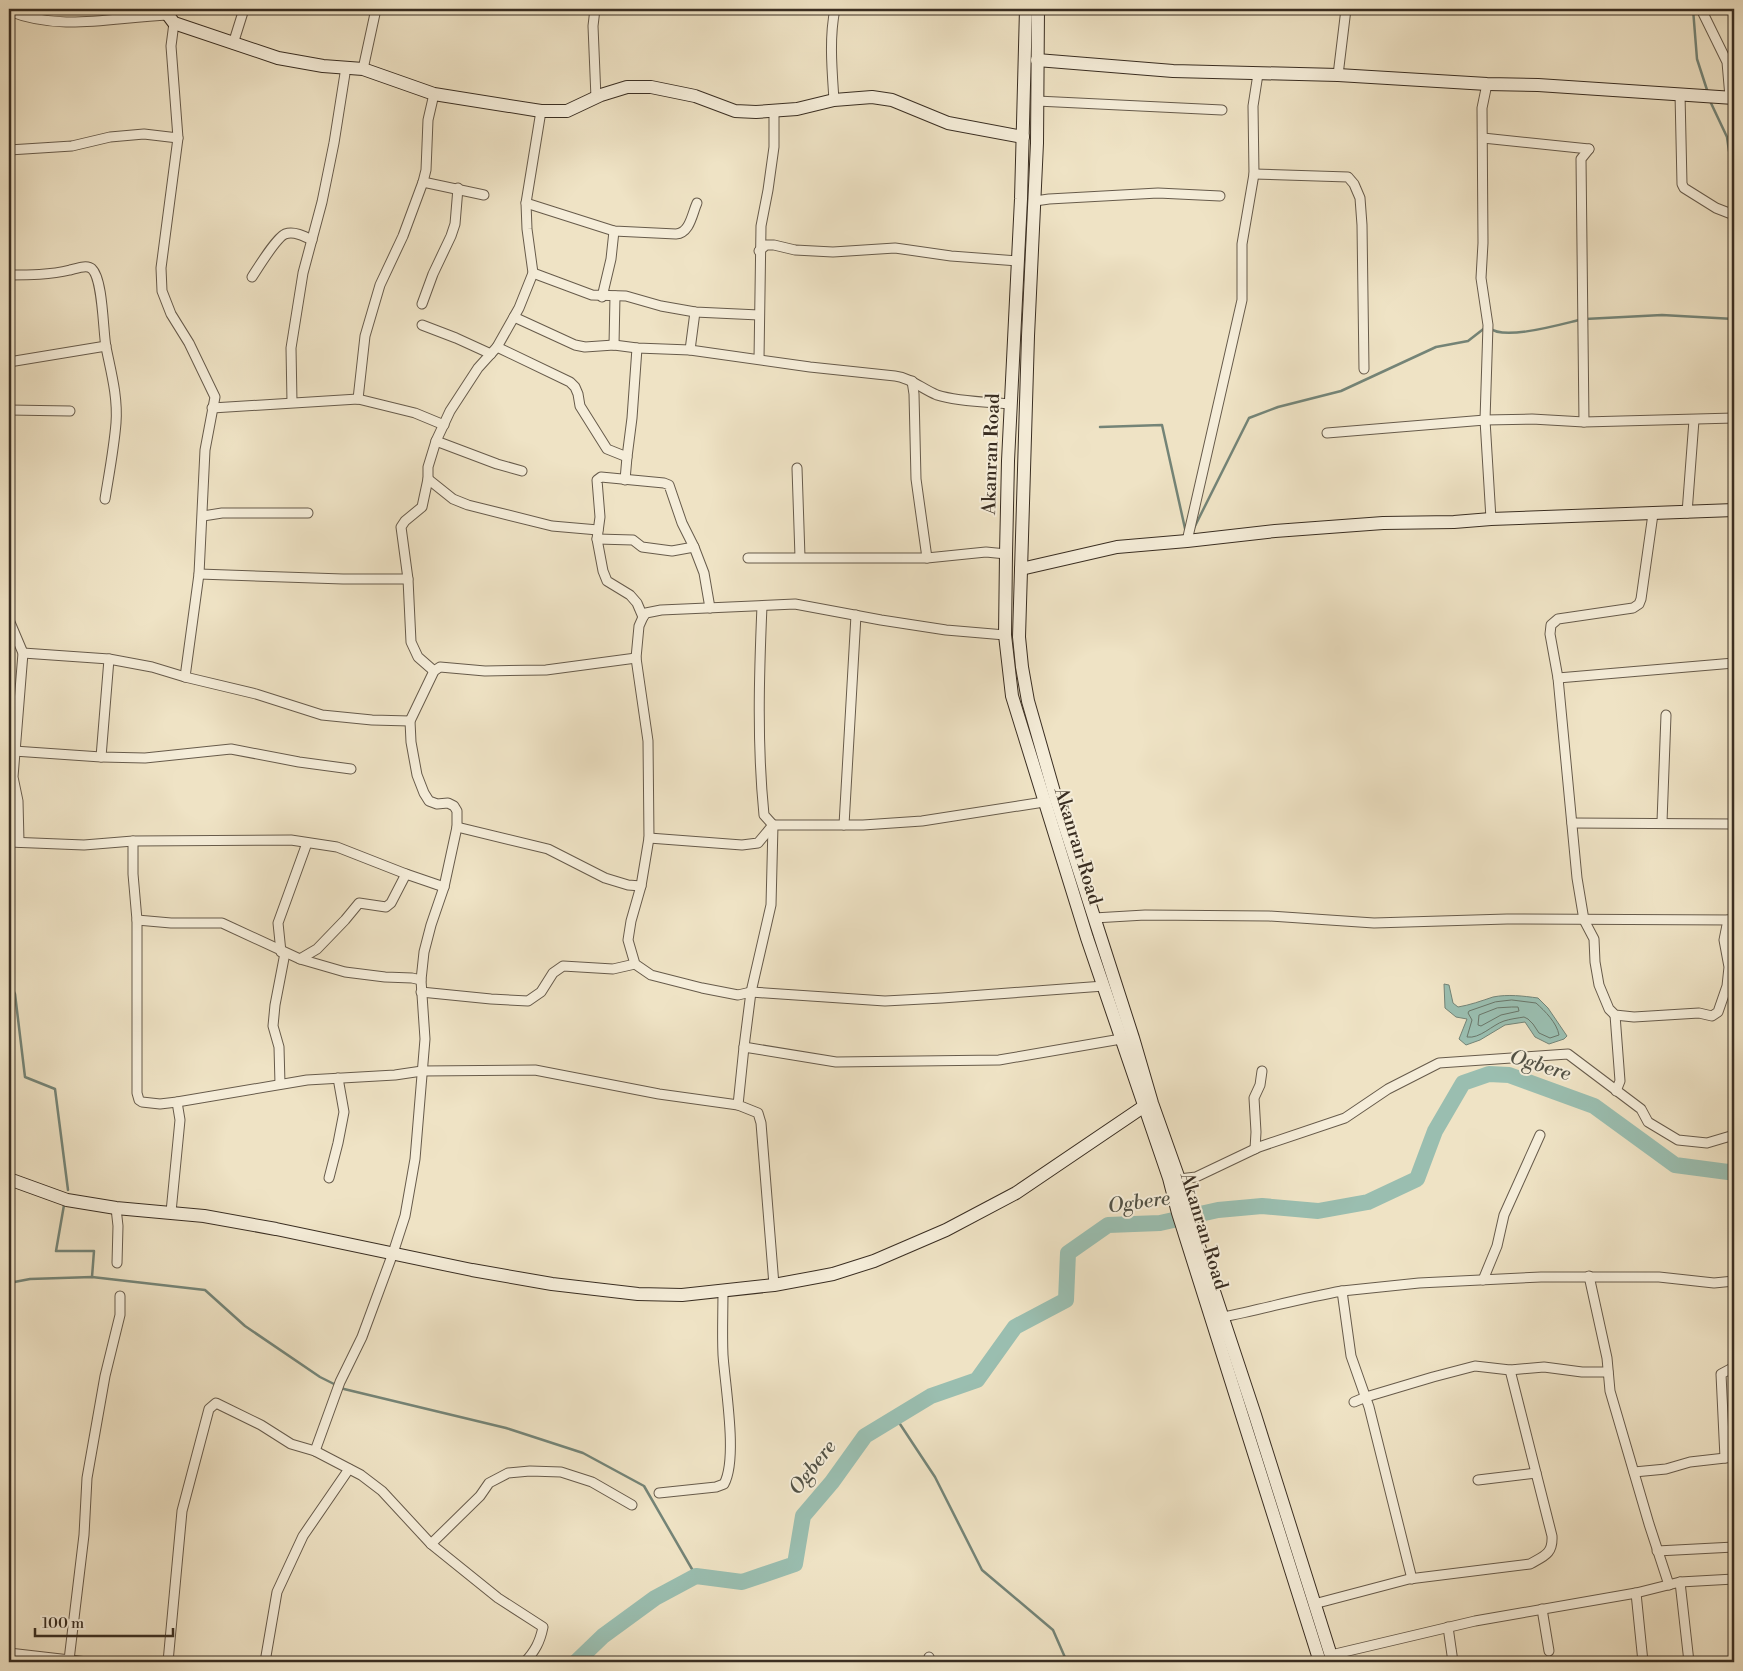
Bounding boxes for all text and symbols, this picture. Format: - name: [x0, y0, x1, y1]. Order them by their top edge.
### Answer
- street label: Akanran Road: [977, 393, 1005, 516]
- street label: Akanran Road: [1048, 783, 1107, 908]
- water label: Ogbere: [1506, 1045, 1574, 1087]
- street label: Akanran Road: [1174, 1168, 1233, 1293]
- water label: Ogbere: [1106, 1186, 1172, 1220]
- water label: Ogbere: [784, 1435, 843, 1500]
- scale bar: [35, 1606, 172, 1638]
- text: 100 m: [42, 1614, 84, 1633]

